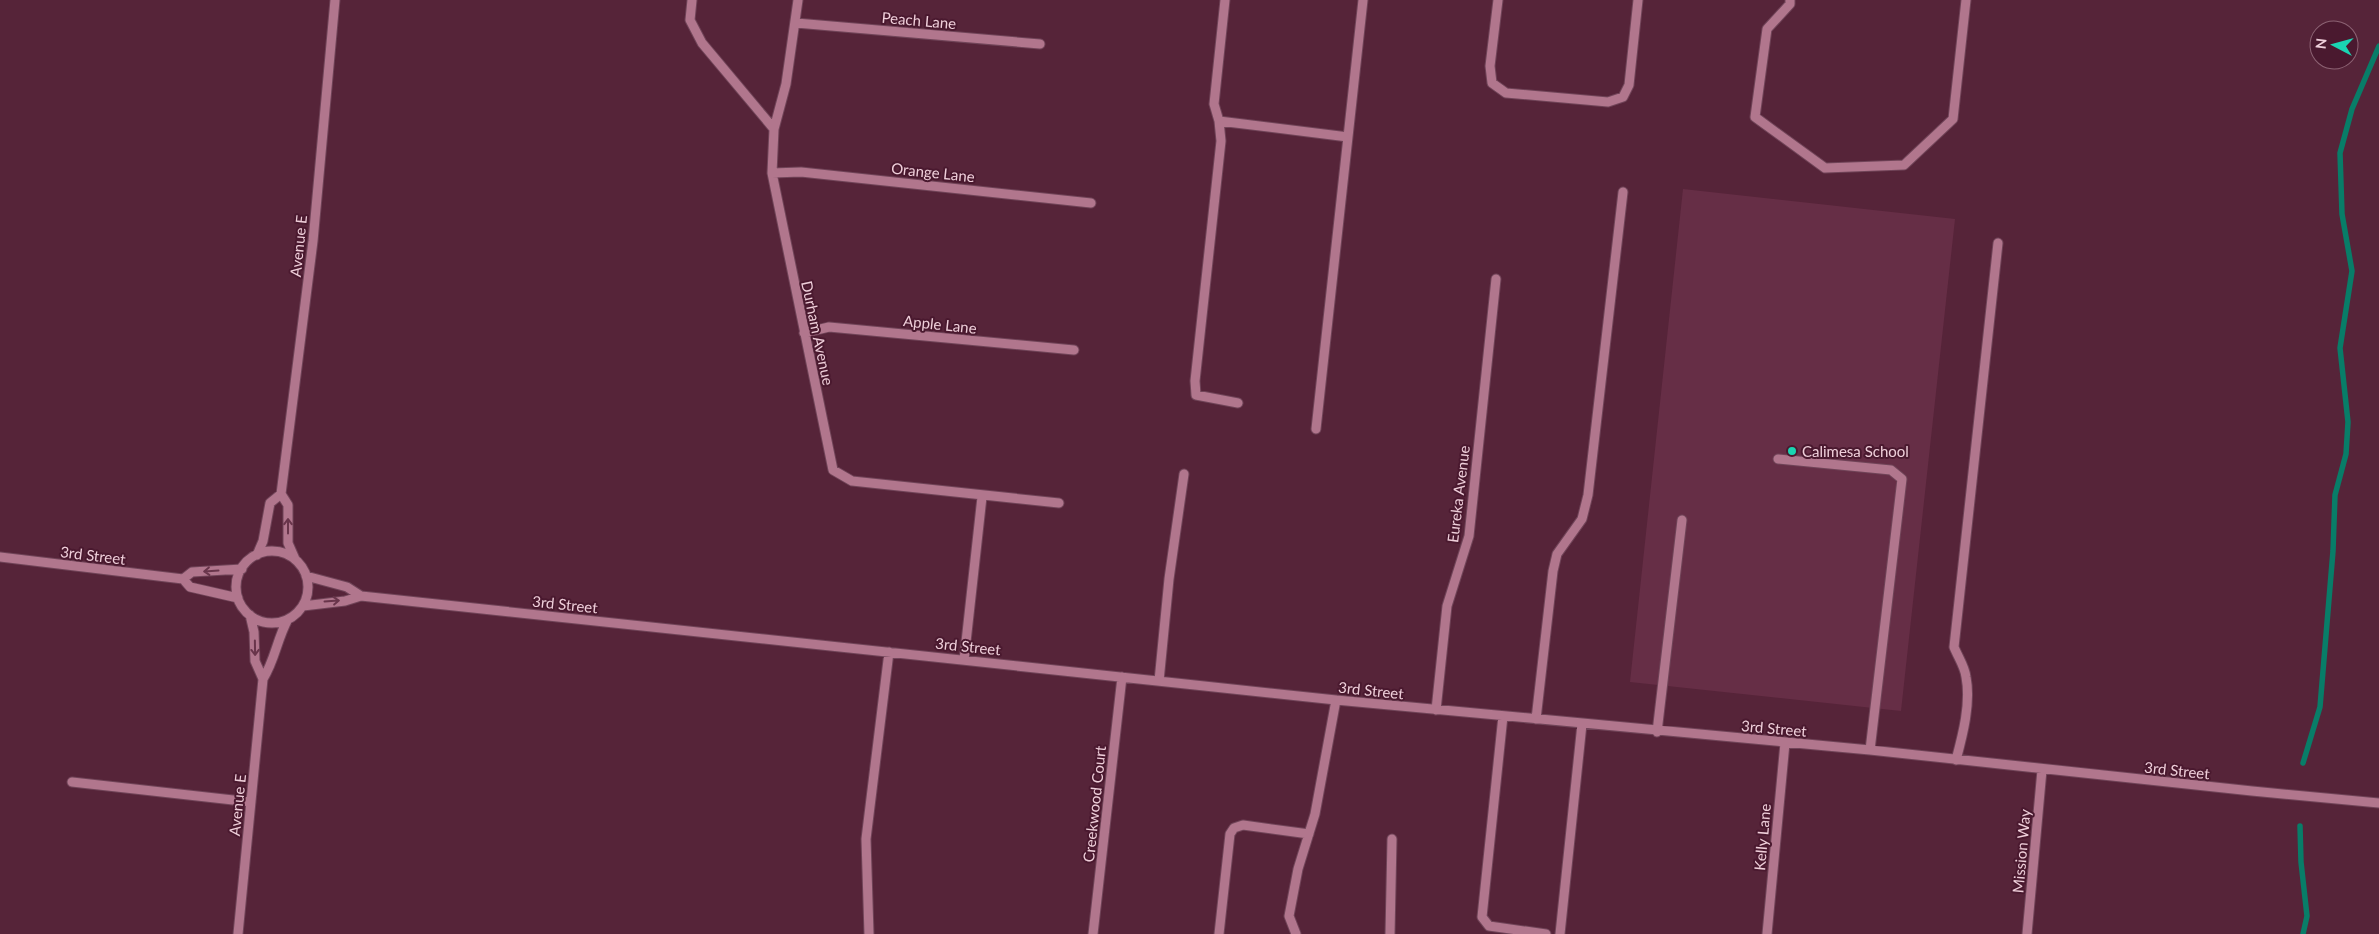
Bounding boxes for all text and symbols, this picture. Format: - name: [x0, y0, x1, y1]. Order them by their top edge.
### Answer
- street label: Peach Lane: [881, 8, 957, 32]
- north arrow: [2309, 20, 2359, 70]
- text: N: [2312, 37, 2330, 50]
- street label: Orange Lane: [890, 159, 976, 185]
- street label: Avenue E: [286, 214, 310, 278]
- street label: Durham Avenue: [798, 279, 838, 387]
- street label: Apple Lane: [902, 311, 978, 337]
- place label: Calimesa School: [1802, 442, 1909, 460]
- street label: Eureka Avenue: [1443, 444, 1473, 544]
- marker: Calimesa School: [1786, 445, 1798, 457]
- one-way arrow: [283, 519, 293, 535]
- street label: 3rd Street: [59, 542, 127, 568]
- one-way arrow: [203, 566, 219, 575]
- street label: 3rd Street: [531, 592, 599, 616]
- one-way arrow: [324, 597, 340, 606]
- street label: 3rd Street: [934, 634, 1002, 658]
- one-way arrow: [250, 639, 260, 655]
- street label: 3rd Street: [1337, 678, 1405, 702]
- street label: 3rd Street: [1741, 716, 1808, 740]
- street label: Creekwood Court: [1079, 744, 1109, 863]
- street label: 3rd Street: [2143, 758, 2211, 782]
- street label: Avenue E: [225, 773, 249, 837]
- street label: Kelly Lane: [1750, 803, 1774, 871]
- street label: Mission Way: [2008, 808, 2034, 894]

